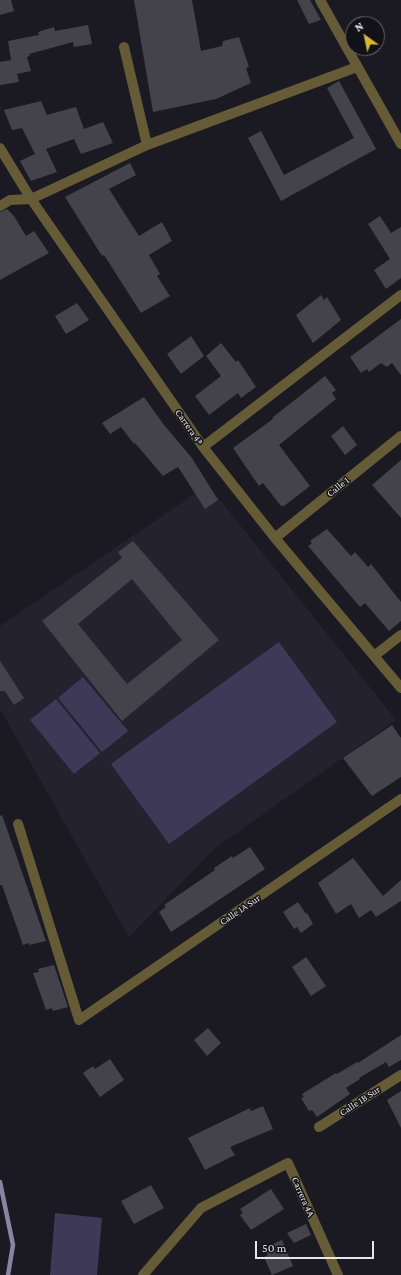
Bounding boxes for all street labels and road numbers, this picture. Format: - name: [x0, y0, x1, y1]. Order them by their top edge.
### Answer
- street label: Carrera 4ª: [172, 407, 206, 447]
- street label: Calle 1: [324, 474, 352, 500]
- street label: Calle 1A Sur: [217, 892, 263, 928]
- street label: Calle 1B Sur: [337, 1083, 383, 1119]
- street label: Carrera 4A: [289, 1175, 317, 1219]

